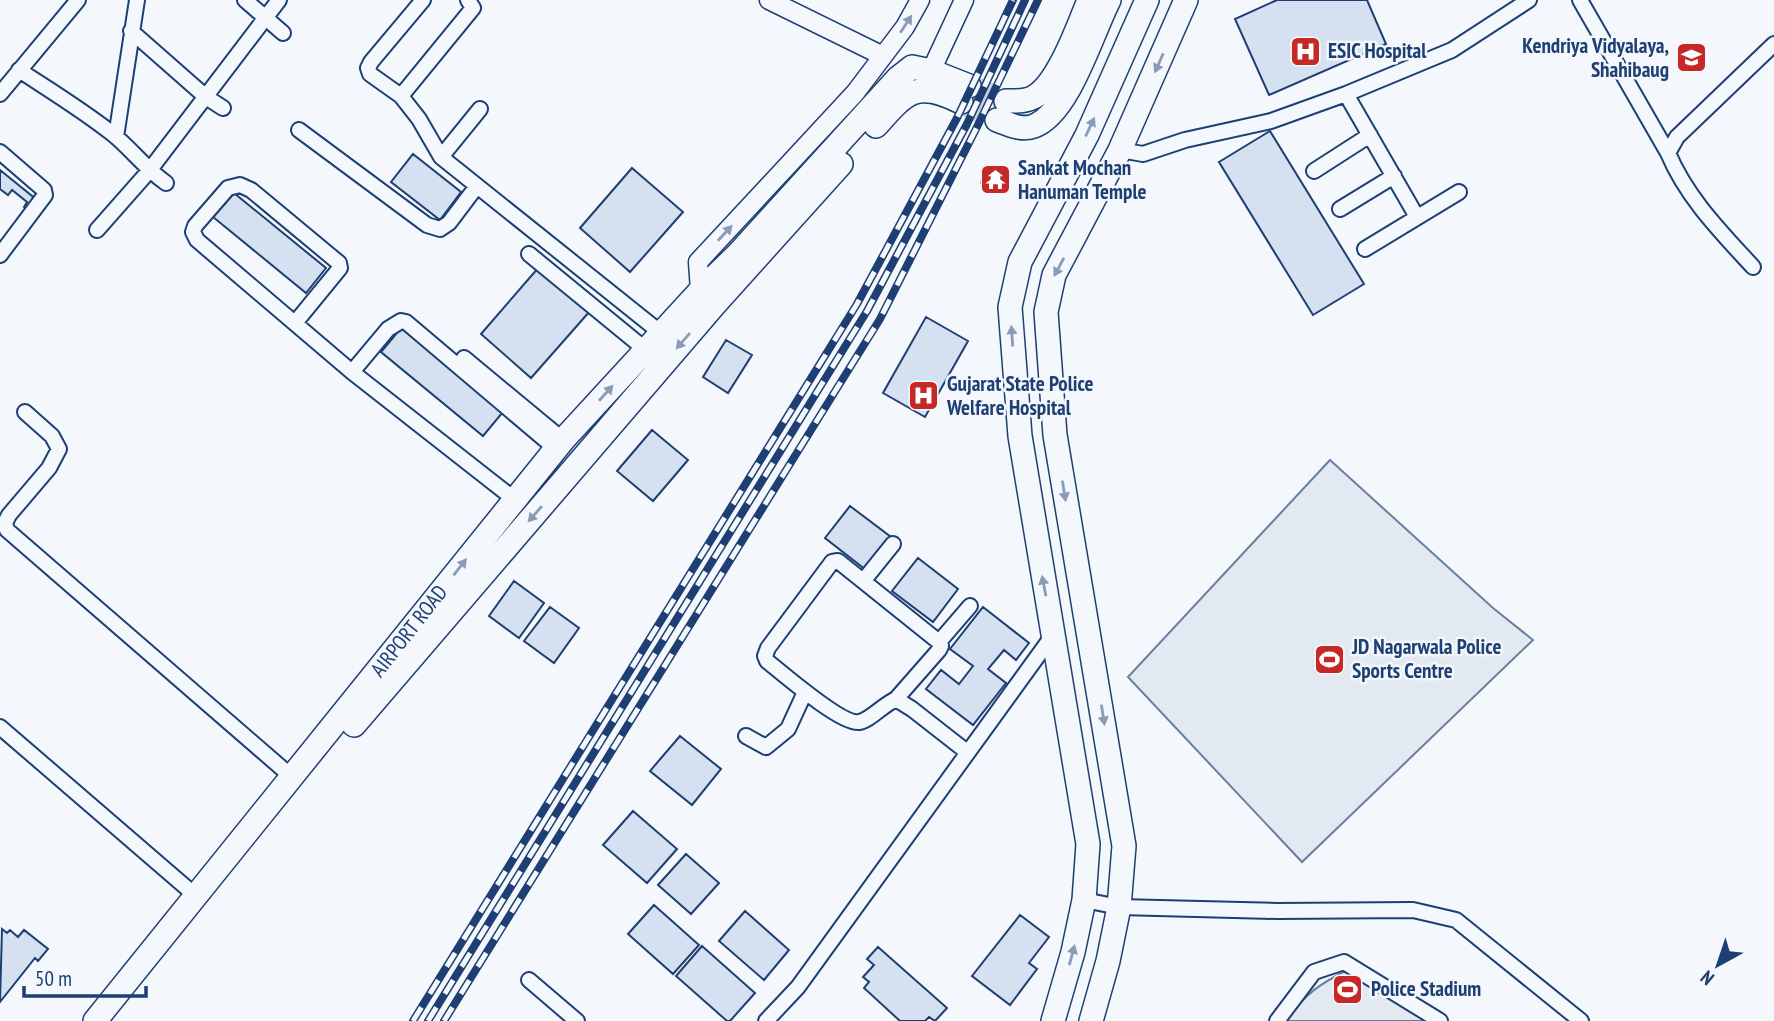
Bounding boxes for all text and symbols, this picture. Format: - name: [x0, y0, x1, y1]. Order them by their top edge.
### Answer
- one-way arrow: [899, 15, 912, 34]
- place label: Kendriya Vidyalaya, Shahibaug: [1522, 32, 1669, 83]
- hospital icon: ESIC Hospital: [1288, 34, 1322, 68]
- place label: ESIC Hospital: [1328, 37, 1427, 64]
- school or university icon: Kendriya Vidyalaya, Shahibaug: [1675, 41, 1709, 75]
- one-way arrow: [1153, 52, 1164, 73]
- one-way arrow: [1085, 117, 1096, 137]
- place label: Sankat Mochan Hanuman Temple: [1018, 154, 1147, 205]
- temple icon: Sankat Mochan Hanuman Temple: [978, 163, 1012, 197]
- one-way arrow: [717, 224, 733, 242]
- one-way arrow: [1054, 257, 1065, 277]
- one-way arrow: [1006, 325, 1017, 347]
- one-way arrow: [675, 332, 691, 350]
- place label: Gujarat State Police Welfare Hospital: [946, 370, 1094, 421]
- hospital icon: Gujarat State Police Welfare Hospital: [907, 379, 941, 413]
- one-way arrow: [598, 385, 614, 402]
- one-way arrow: [1059, 480, 1070, 502]
- one-way arrow: [528, 505, 543, 522]
- one-way arrow: [453, 559, 468, 577]
- one-way arrow: [1038, 575, 1049, 597]
- street label: AIRPORT ROAD: [364, 579, 453, 682]
- place label: JD Nagarwala Police Sports Centre: [1351, 633, 1501, 684]
- sports icon: JD Nagarwala Police Sports Centre: [1312, 642, 1346, 676]
- one-way arrow: [1098, 704, 1109, 726]
- north arrow: [1683, 930, 1753, 1000]
- one-way arrow: [1067, 944, 1078, 966]
- scale bar: [24, 954, 147, 998]
- text: 50 m: [35, 965, 72, 992]
- text: N: [1695, 966, 1719, 991]
- sports icon: Police Stadium: [1331, 972, 1365, 1006]
- place label: Police Stadium: [1371, 975, 1481, 1002]

